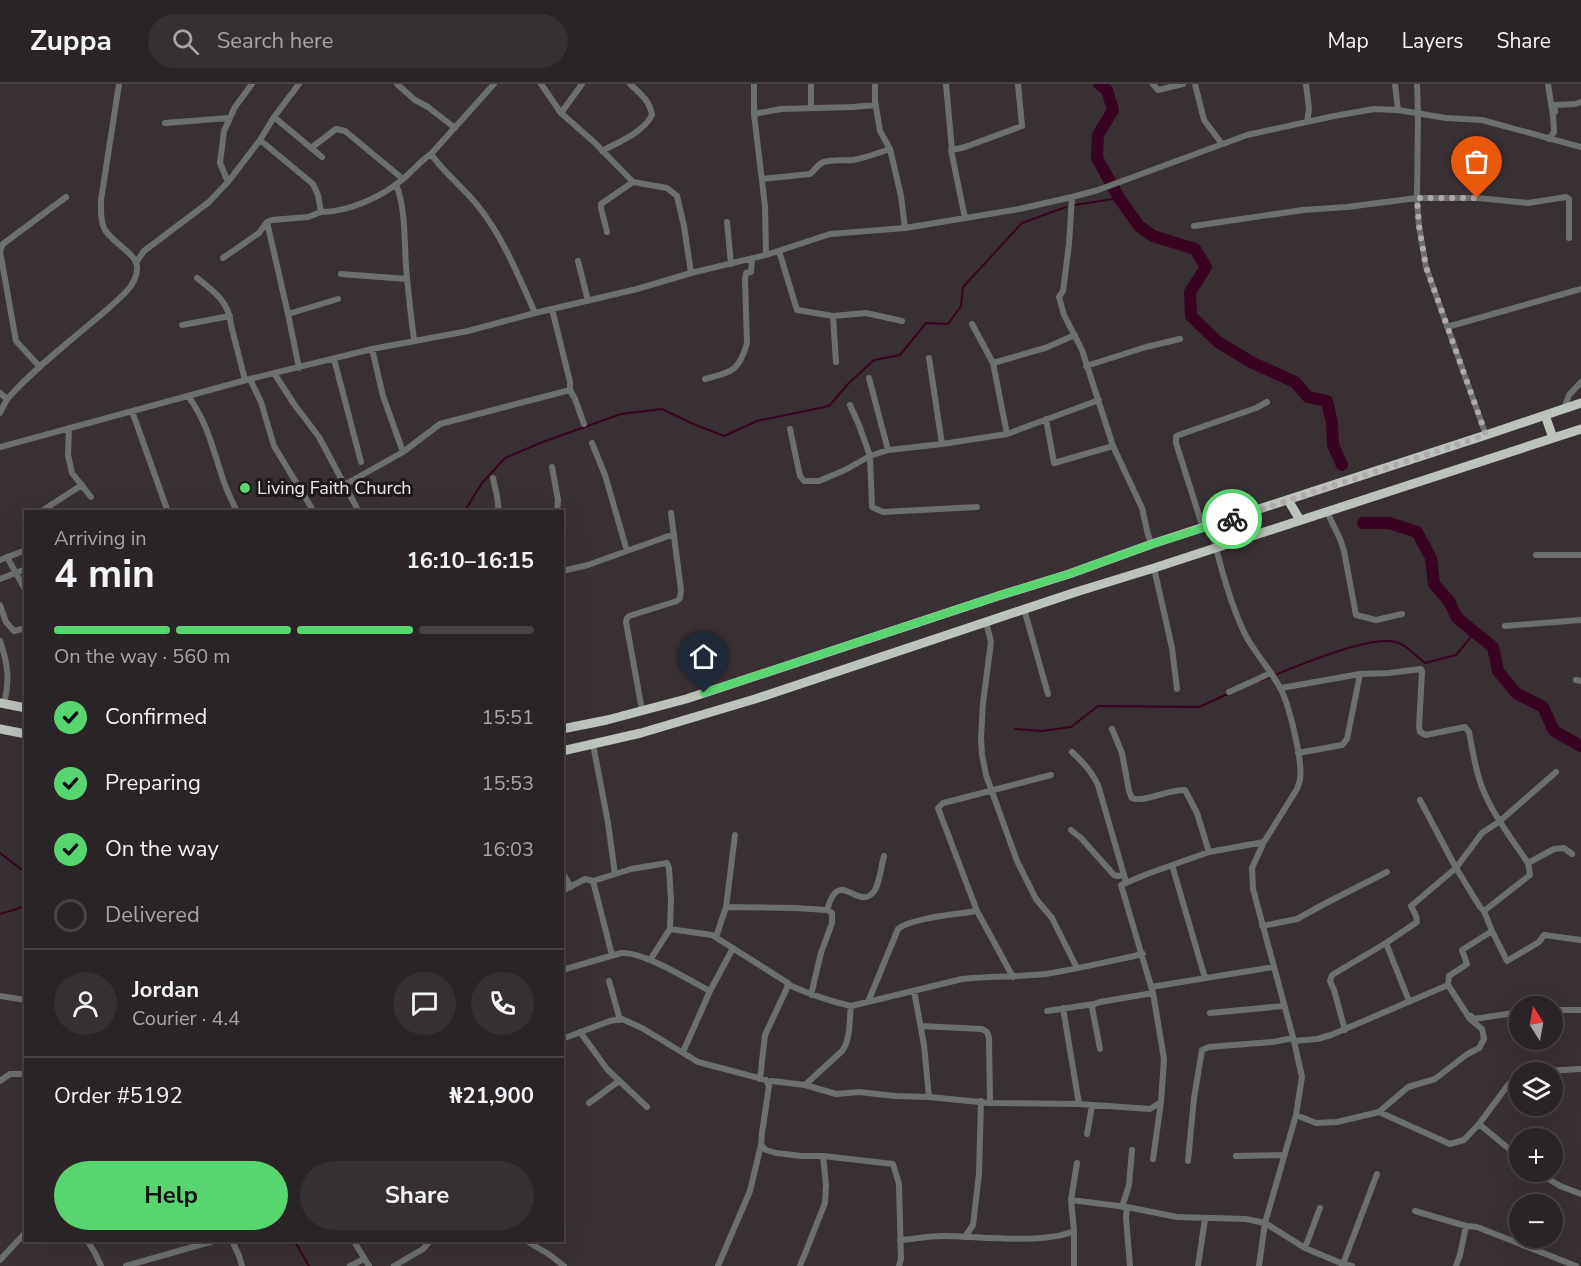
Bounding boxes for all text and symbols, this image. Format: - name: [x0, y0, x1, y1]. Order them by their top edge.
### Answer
- search box: [148, 14, 568, 68]
- text: Zuppa: [30, 22, 112, 60]
- icon: search: [169, 25, 202, 58]
- text: Search here: [217, 26, 333, 56]
- text: Map: [1327, 27, 1369, 55]
- text: Layers: [1402, 27, 1463, 55]
- text: Share: [1496, 27, 1551, 55]
- pin: [1451, 136, 1502, 198]
- icon: bag: [1460, 145, 1493, 178]
- place label: Living Faith Church: [257, 476, 412, 500]
- marker: Living Faith Church: [238, 481, 252, 495]
- courier: [1202, 489, 1262, 549]
- icon: bike: [1216, 503, 1249, 536]
- text: Arriving in: [54, 525, 147, 552]
- text: 16:10–16:15: [406, 546, 534, 576]
- text: 4 min: [54, 548, 155, 601]
- pin: [678, 631, 729, 693]
- icon: home: [687, 640, 720, 673]
- text: On the way · 560 m: [54, 643, 230, 670]
- icon: check: [54, 701, 87, 734]
- text: Confirmed: [105, 702, 207, 732]
- text: 15:51: [481, 704, 534, 731]
- icon: check: [54, 767, 87, 800]
- text: Preparing: [105, 768, 201, 798]
- text: 15:53: [481, 770, 534, 797]
- icon: check: [54, 833, 87, 866]
- text: On the way: [105, 834, 219, 864]
- text: 16:03: [481, 836, 534, 863]
- text: Delivered: [105, 900, 200, 930]
- button: person: [54, 972, 117, 1035]
- button: chat: [393, 972, 456, 1035]
- button: phone: [471, 972, 534, 1035]
- text: Jordan: [132, 975, 199, 1005]
- north arrow: [1509, 996, 1563, 1050]
- map controls: [1509, 996, 1563, 1248]
- text: Courier · 4.4: [132, 1005, 240, 1032]
- button: layers: [1509, 1062, 1563, 1116]
- text: Order #5192: [54, 1081, 183, 1111]
- text: ₦21,900: [449, 1081, 534, 1111]
- button: +: [1509, 1128, 1563, 1182]
- button: Help: [54, 1161, 288, 1230]
- button: Share: [300, 1161, 534, 1230]
- button: −: [1509, 1194, 1563, 1248]

